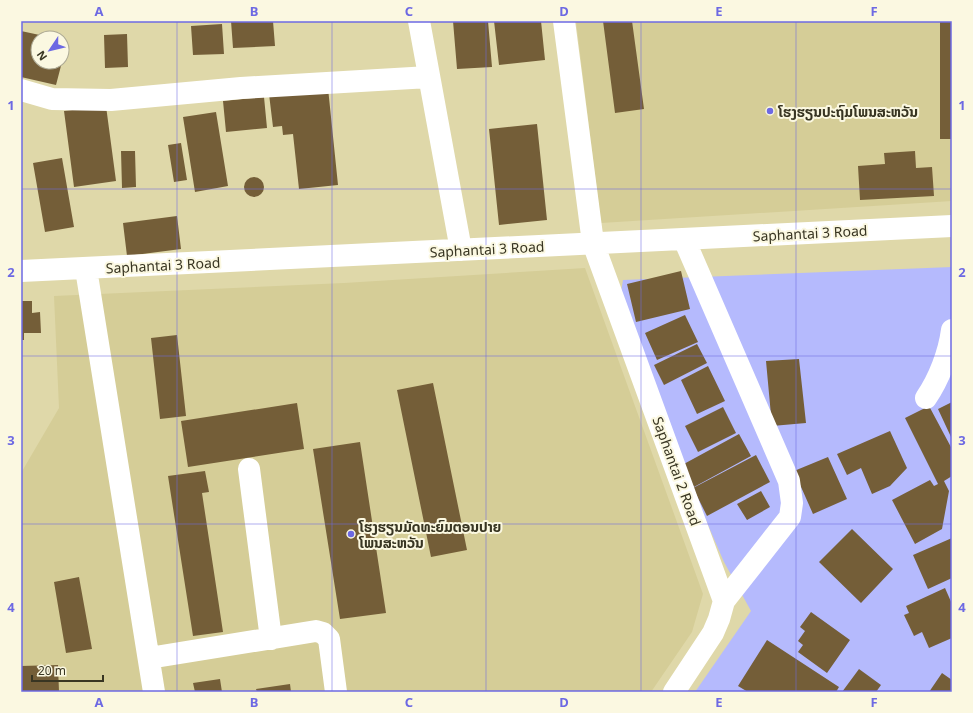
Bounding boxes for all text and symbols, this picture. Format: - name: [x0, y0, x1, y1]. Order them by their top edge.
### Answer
- text: A: [95, 2, 104, 20]
- text: B: [250, 2, 258, 20]
- text: C: [405, 2, 413, 20]
- text: D: [559, 2, 569, 20]
- text: E: [715, 2, 723, 20]
- text: F: [870, 2, 878, 20]
- north arrow: [30, 30, 70, 70]
- text: N: [33, 48, 50, 64]
- text: 1: [7, 96, 15, 114]
- text: 1: [958, 96, 966, 114]
- place label: ໂຮງຮຽນປະຖົມໂພນສະຫວັນ: [777, 102, 918, 121]
- marker: ໂຮງຮຽນປະຖົມໂພນສະຫວັນ: [765, 106, 775, 116]
- street label: Saphantai 3 Road: [752, 221, 868, 245]
- street label: Saphantai 3 Road: [429, 237, 545, 261]
- street label: Saphantai 3 Road: [105, 253, 221, 277]
- text: 2: [7, 263, 15, 281]
- text: 2: [958, 263, 966, 281]
- street label: Saphantai 2 Road: [648, 414, 706, 528]
- text: 3: [7, 431, 15, 449]
- text: 3: [958, 431, 966, 449]
- place label: ໂຮງຮຽນມັດທະຍົມຕອນປາຍ ໂພນສະຫວັນ: [358, 517, 501, 552]
- marker: ໂຮງຮຽນມັດທະຍົມຕອນປາຍ ໂພນສະຫວັນ: [346, 529, 356, 539]
- text: 4: [7, 598, 15, 616]
- text: 4: [958, 598, 966, 616]
- scale bar: [32, 657, 103, 683]
- text: 20 m: [38, 662, 66, 679]
- text: A: [95, 693, 104, 711]
- text: B: [250, 693, 258, 711]
- text: C: [405, 693, 413, 711]
- text: D: [559, 693, 569, 711]
- text: E: [715, 693, 723, 711]
- text: F: [870, 693, 878, 711]

